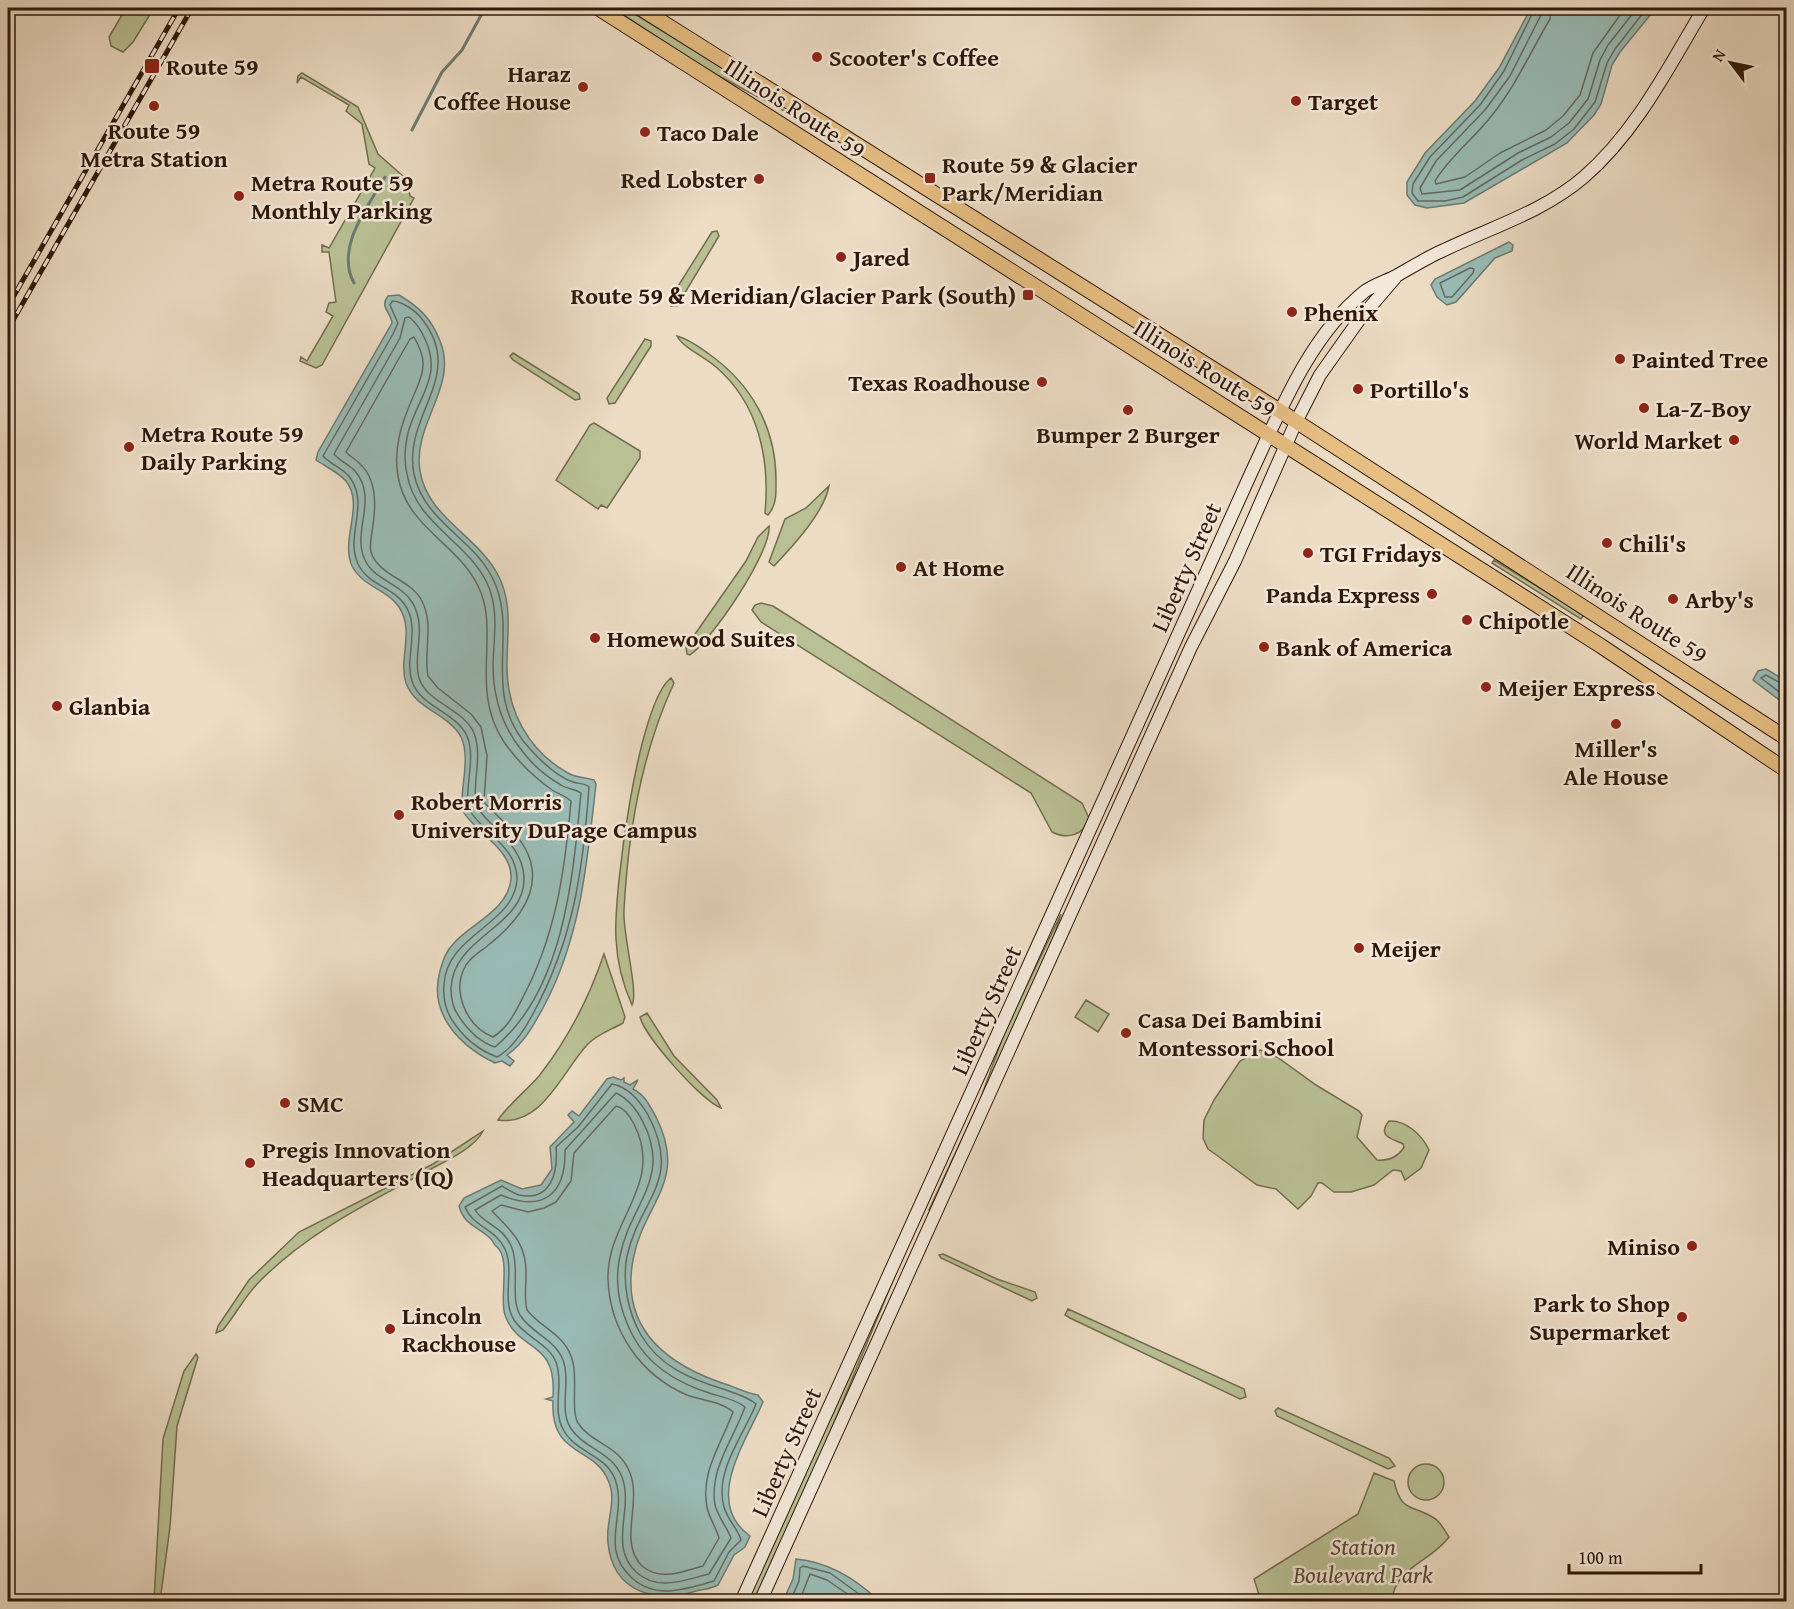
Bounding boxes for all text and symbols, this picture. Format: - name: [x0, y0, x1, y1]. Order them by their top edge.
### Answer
- north arrow: [1701, 33, 1761, 93]
- place label: Scooter's Coffee: [829, 40, 999, 75]
- text: N: [1705, 44, 1731, 66]
- place label: Route 59: [166, 49, 258, 84]
- street label: Illinois Route 59: [718, 49, 872, 167]
- marker: Scooter's Coffee: [810, 50, 824, 64]
- place label: Haraz Coffee House: [434, 56, 571, 119]
- marker: Route 59: [143, 57, 161, 75]
- marker: Haraz Coffee House: [576, 80, 590, 94]
- place label: Target: [1308, 84, 1378, 119]
- marker: Target: [1289, 94, 1303, 108]
- marker: Route 59 Metra Station: [147, 99, 161, 113]
- place label: Route 59 Metra Station: [80, 113, 228, 176]
- place label: Taco Dale: [657, 115, 759, 150]
- marker: Taco Dale: [638, 125, 652, 139]
- place label: Route 59 & Glacier Park/Meridian: [942, 147, 1138, 210]
- place label: Red Lobster: [621, 162, 747, 197]
- place label: Metra Route 59 Monthly Parking: [251, 165, 432, 228]
- marker: Route 59 & Glacier Park/Meridian: [923, 171, 937, 185]
- marker: Red Lobster: [752, 172, 766, 186]
- marker: Metra Route 59 Monthly Parking: [232, 189, 246, 203]
- place label: Jared: [849, 240, 910, 275]
- marker: Jared: [834, 250, 848, 264]
- place label: Route 59 & Meridian/Glacier Park (South): [570, 278, 1016, 313]
- marker: Route 59 & Meridian/Glacier Park (South): [1021, 288, 1035, 302]
- place label: Phenix: [1304, 295, 1379, 330]
- marker: Phenix: [1285, 305, 1299, 319]
- street label: Illinois Route 59: [1127, 310, 1283, 426]
- place label: Painted Tree: [1632, 342, 1768, 377]
- marker: Painted Tree: [1613, 352, 1627, 366]
- place label: Texas Roadhouse: [848, 365, 1030, 400]
- place label: Portillo's: [1370, 372, 1469, 407]
- marker: Texas Roadhouse: [1035, 375, 1049, 389]
- marker: Portillo's: [1351, 382, 1365, 396]
- place label: La-Z-Boy: [1656, 391, 1752, 426]
- marker: La-Z-Boy: [1637, 401, 1651, 415]
- marker: Bumper 2 Burger: [1121, 403, 1135, 417]
- place label: Metra Route 59 Daily Parking: [141, 416, 303, 479]
- place label: Bumper 2 Burger: [1036, 417, 1220, 452]
- place label: World Market: [1574, 423, 1722, 458]
- marker: World Market: [1727, 433, 1741, 447]
- marker: Metra Route 59 Daily Parking: [122, 440, 136, 454]
- street label: Liberty Street: [1142, 496, 1230, 637]
- place label: Chili's: [1619, 526, 1686, 561]
- place label: TGI Fridays: [1320, 536, 1442, 571]
- marker: Chili's: [1600, 536, 1614, 550]
- marker: TGI Fridays: [1301, 546, 1315, 560]
- place label: At Home: [913, 550, 1005, 585]
- street label: Illinois Route 59: [1560, 554, 1714, 672]
- marker: At Home: [894, 560, 908, 574]
- place label: Panda Express: [1266, 577, 1420, 612]
- place label: Arby's: [1685, 582, 1754, 617]
- marker: Panda Express: [1425, 587, 1439, 601]
- marker: Arby's: [1666, 592, 1680, 606]
- place label: Chipotle: [1479, 603, 1569, 638]
- marker: Chipotle: [1460, 613, 1474, 627]
- place label: Homewood Suites: [607, 621, 795, 656]
- place label: Bank of America: [1276, 630, 1453, 665]
- marker: Homewood Suites: [588, 631, 602, 645]
- marker: Bank of America: [1257, 640, 1271, 654]
- place label: Meijer Express: [1498, 670, 1655, 705]
- marker: Meijer Express: [1479, 680, 1493, 694]
- place label: Glanbia: [69, 689, 151, 724]
- marker: Glanbia: [50, 699, 64, 713]
- marker: Miller's Ale House: [1609, 717, 1623, 731]
- place label: Miller's Ale House: [1563, 731, 1669, 794]
- place label: Robert Morris University DuPage Campus: [411, 784, 697, 847]
- marker: Robert Morris University DuPage Campus: [392, 808, 406, 822]
- place label: Meijer: [1371, 931, 1441, 966]
- street label: Liberty Street: [942, 939, 1030, 1080]
- marker: Meijer: [1352, 941, 1366, 955]
- place label: Casa Dei Bambini Montessori School: [1138, 1002, 1335, 1065]
- marker: Casa Dei Bambini Montessori School: [1119, 1026, 1133, 1040]
- place label: SMC: [297, 1086, 344, 1121]
- marker: SMC: [278, 1096, 292, 1110]
- place label: Pregis Innovation Headquarters (IQ): [262, 1132, 454, 1195]
- marker: Pregis Innovation Headquarters (IQ): [243, 1156, 257, 1170]
- place label: Miniso: [1607, 1229, 1680, 1264]
- marker: Miniso: [1685, 1239, 1699, 1253]
- place label: Park to Shop Supermarket: [1529, 1286, 1670, 1349]
- place label: Lincoln Rackhouse: [402, 1298, 517, 1361]
- marker: Park to Shop Supermarket: [1675, 1310, 1689, 1324]
- marker: Lincoln Rackhouse: [383, 1322, 397, 1336]
- street label: Liberty Street: [742, 1381, 830, 1522]
- park label: Station Boulevard Park: [1292, 1529, 1433, 1592]
- scale bar: [1569, 1537, 1701, 1575]
- text: 100 m: [1578, 1544, 1623, 1571]

